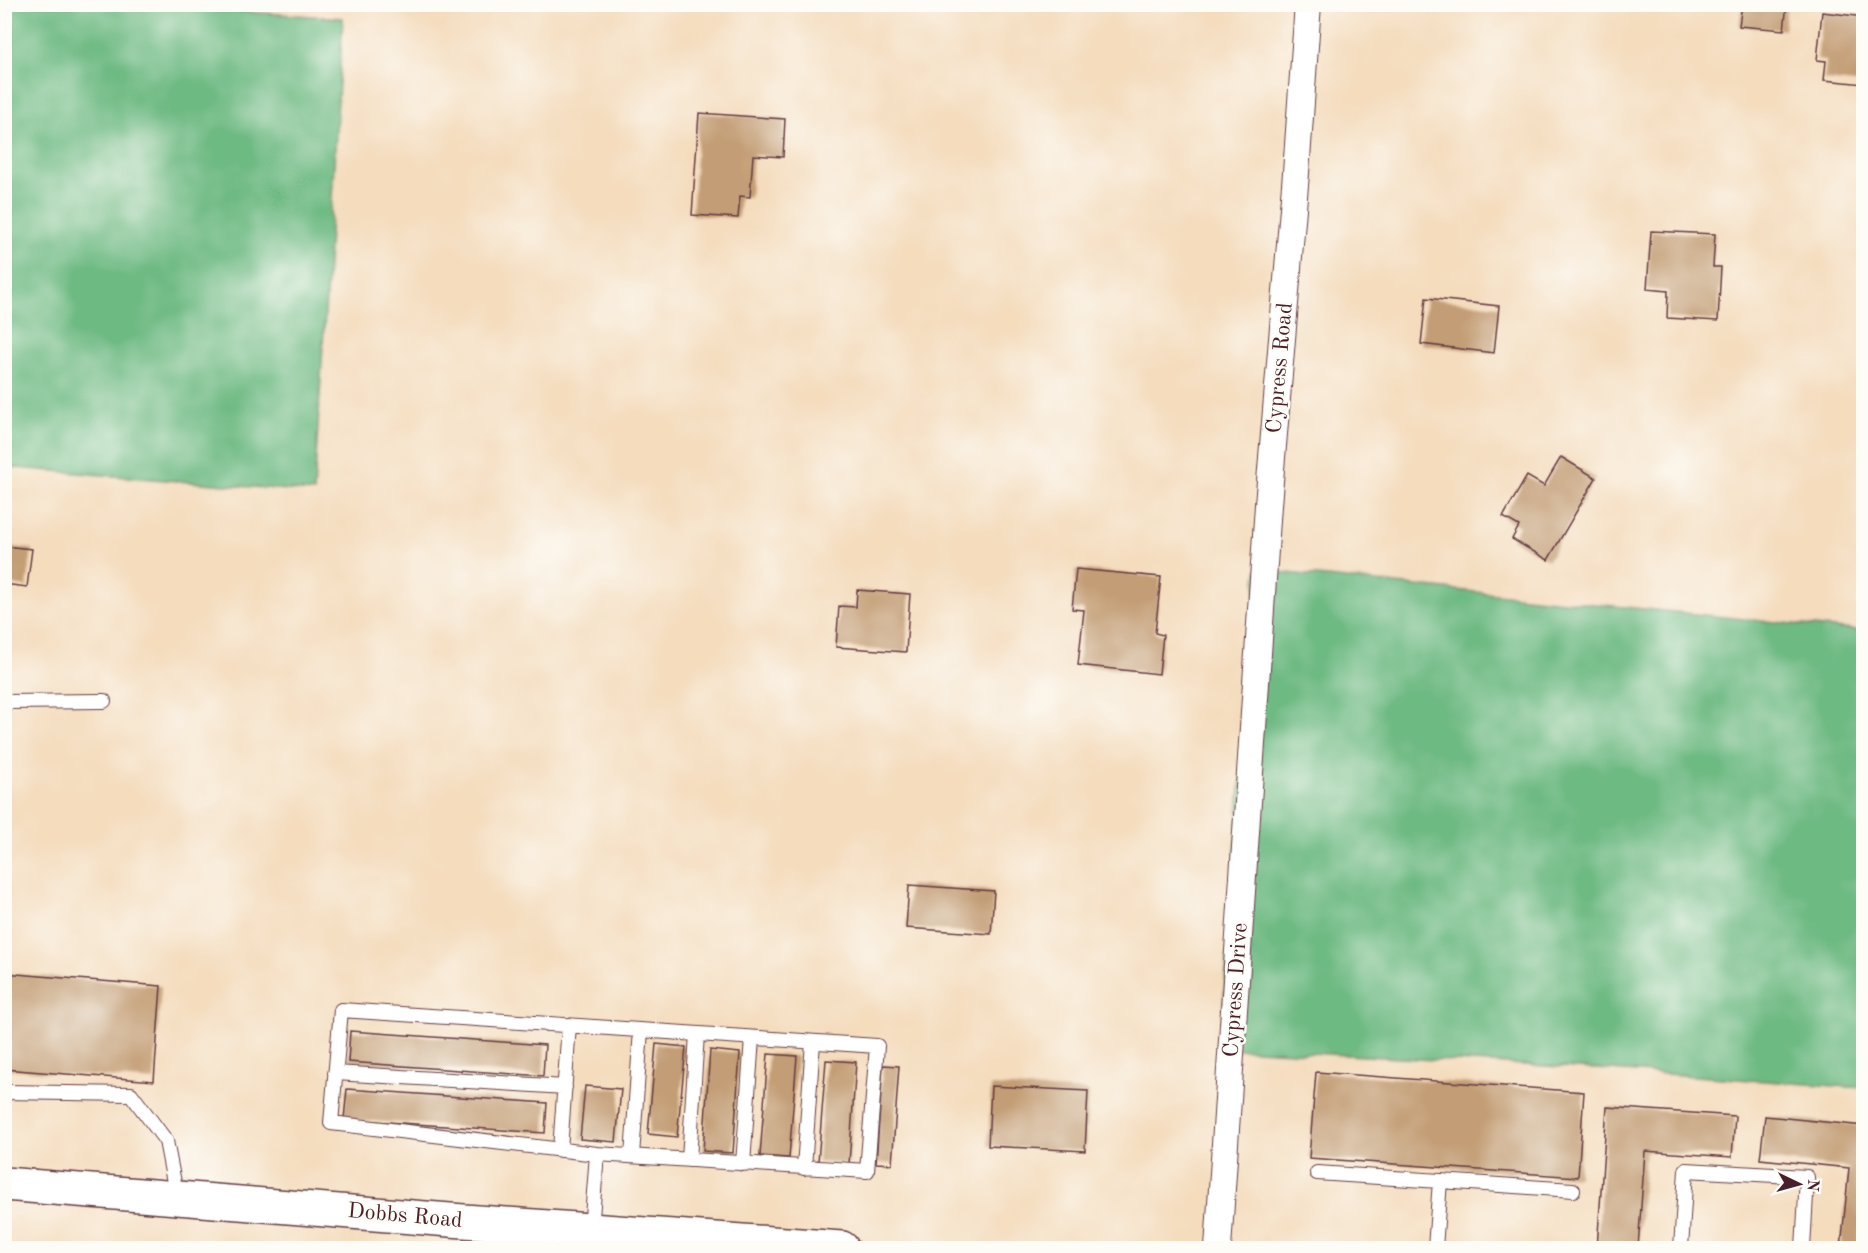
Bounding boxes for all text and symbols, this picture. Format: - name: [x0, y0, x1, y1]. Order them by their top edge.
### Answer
- street label: Cypress Road: [1263, 302, 1297, 434]
- street label: Cypress Drive: [1220, 922, 1252, 1058]
- north arrow: [1769, 1154, 1829, 1214]
- text: N: [1803, 1178, 1820, 1193]
- street label: Dobbs Road: [347, 1200, 463, 1232]

